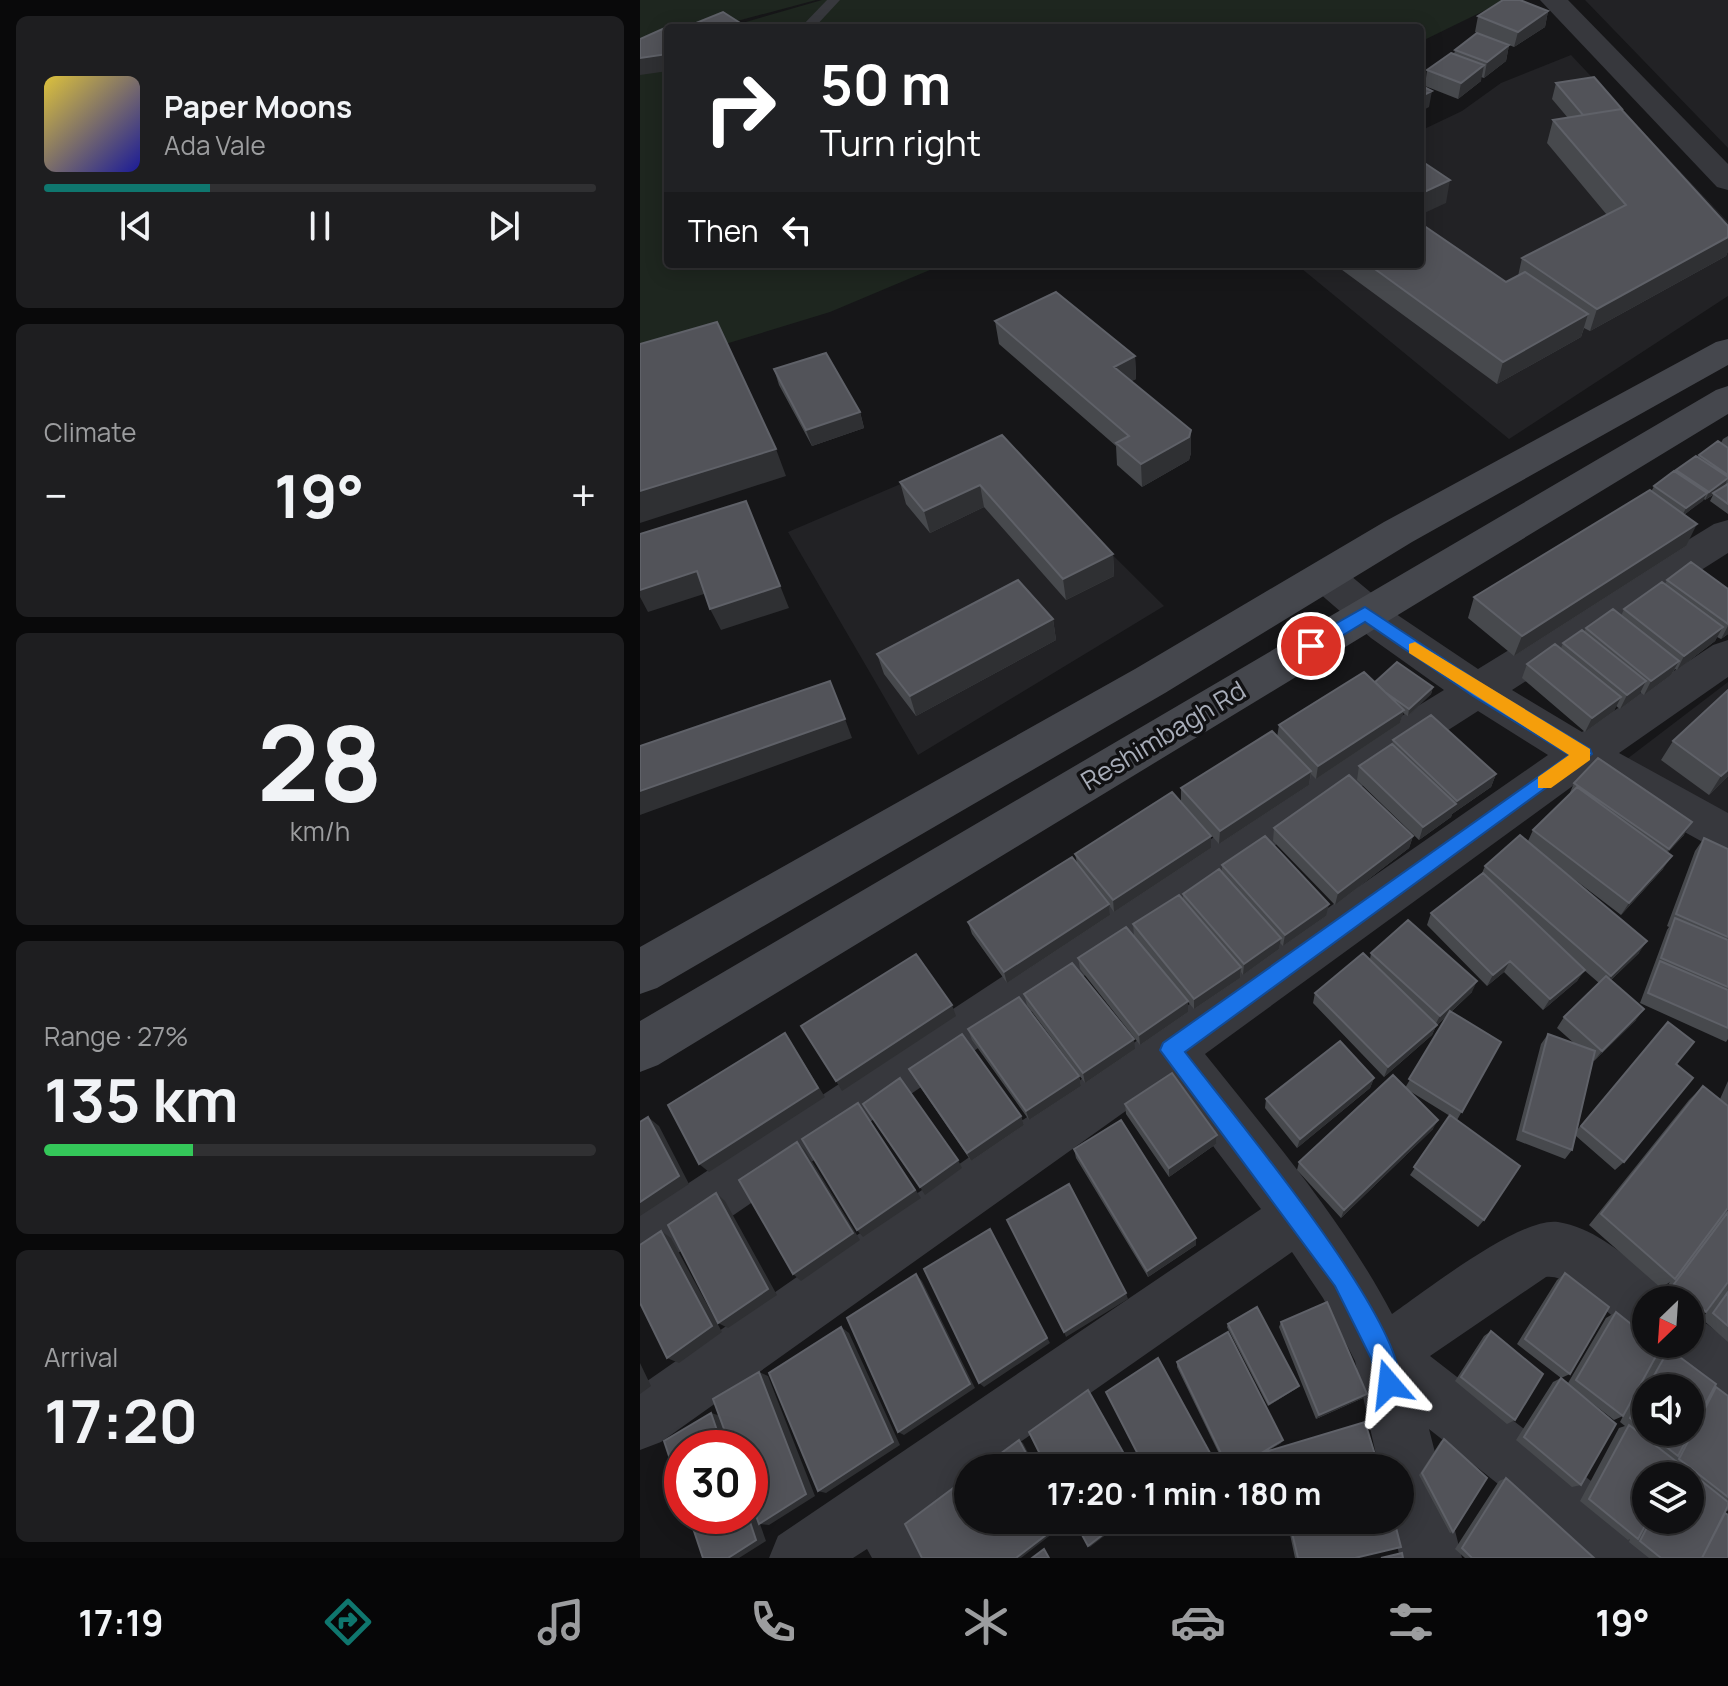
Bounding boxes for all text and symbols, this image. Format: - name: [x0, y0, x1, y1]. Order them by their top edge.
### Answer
- text: 50 m: [820, 45, 951, 122]
- icon: right: [688, 56, 792, 160]
- text: Paper Moons: [164, 86, 352, 127]
- text: Turn right: [820, 118, 981, 167]
- text: Ada Vale: [164, 127, 266, 163]
- icon: previous: [114, 204, 158, 248]
- icon: pause: [298, 204, 342, 248]
- icon: next: [482, 204, 526, 248]
- icon: left: [775, 208, 819, 252]
- text: Then: [688, 210, 759, 251]
- text: Climate: [44, 414, 136, 450]
- text: 19°: [274, 454, 364, 536]
- text: −: [44, 465, 68, 525]
- text: +: [571, 465, 596, 525]
- pin: [1277, 612, 1345, 680]
- icon: arrive: [1289, 624, 1333, 668]
- street label: Reshimbagh Rd: [1074, 672, 1252, 798]
- text: 28: [257, 690, 383, 832]
- text: km/h: [290, 813, 350, 849]
- text: Range · 27%: [44, 1018, 188, 1054]
- text: 135 km: [44, 1058, 239, 1140]
- north arrow: [1632, 1286, 1704, 1358]
- map controls: [1632, 1286, 1704, 1534]
- text: Arrival: [44, 1339, 118, 1375]
- position arrow: [1347, 1342, 1431, 1426]
- button: sound: [1632, 1374, 1704, 1446]
- text: 17:20: [44, 1379, 198, 1461]
- speed limit sign: 30: [664, 1430, 768, 1534]
- button: layers: [1632, 1462, 1704, 1534]
- text: 17:20 · 1 min · 180 m: [1047, 1473, 1321, 1514]
- icon: directions: [320, 1594, 376, 1650]
- icon: music: [533, 1594, 589, 1650]
- icon: phone: [745, 1594, 801, 1650]
- icon: climate: [958, 1594, 1014, 1650]
- icon: car: [1170, 1594, 1226, 1650]
- icon: filters: [1383, 1594, 1439, 1650]
- text: 17:19: [78, 1598, 164, 1647]
- text: 19°: [1595, 1598, 1650, 1647]

